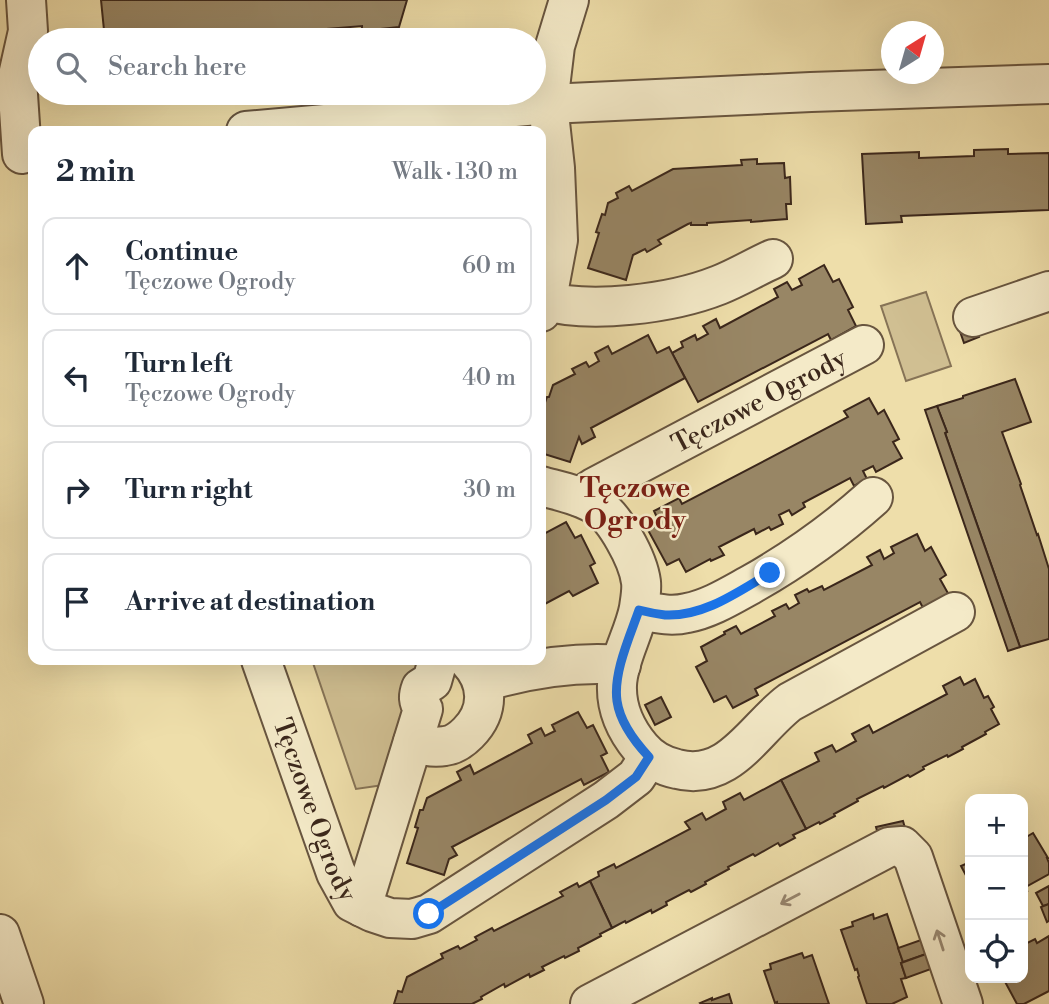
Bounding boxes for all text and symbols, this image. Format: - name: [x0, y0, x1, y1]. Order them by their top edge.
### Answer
- north arrow: [881, 21, 944, 84]
- search box: [28, 28, 546, 105]
- icon: search: [52, 48, 90, 86]
- text: Search here: [108, 51, 247, 83]
- text: 2 min: [56, 153, 135, 191]
- text: Walk · 130 m: [392, 158, 518, 186]
- text: Continue: [125, 236, 238, 268]
- icon: ahead: [58, 247, 96, 285]
- text: 60 m: [462, 252, 516, 280]
- text: Tęczowe Ogrody: [125, 268, 296, 296]
- street label: Tęczowe Ogrody: [666, 342, 852, 461]
- text: Turn left: [125, 348, 233, 380]
- icon: left: [58, 359, 96, 397]
- text: 40 m: [462, 364, 516, 392]
- text: Tęczowe Ogrody: [125, 380, 296, 408]
- icon: right: [58, 471, 96, 509]
- district label: Tęczowe Ogrody: [580, 471, 690, 538]
- text: Turn right: [125, 474, 253, 506]
- text: 30 m: [463, 476, 516, 504]
- route end: [754, 557, 785, 588]
- icon: arrive: [58, 583, 96, 621]
- text: Arrive at destination: [125, 586, 375, 618]
- street label: Tęczowe Ogrody: [266, 714, 364, 907]
- map controls: [965, 794, 1028, 983]
- button: +: [965, 794, 1028, 857]
- button: −: [965, 857, 1028, 920]
- one-way arrow: [780, 893, 801, 906]
- route start: [413, 898, 444, 929]
- button: locate: [965, 920, 1028, 983]
- one-way arrow: [933, 929, 945, 951]

